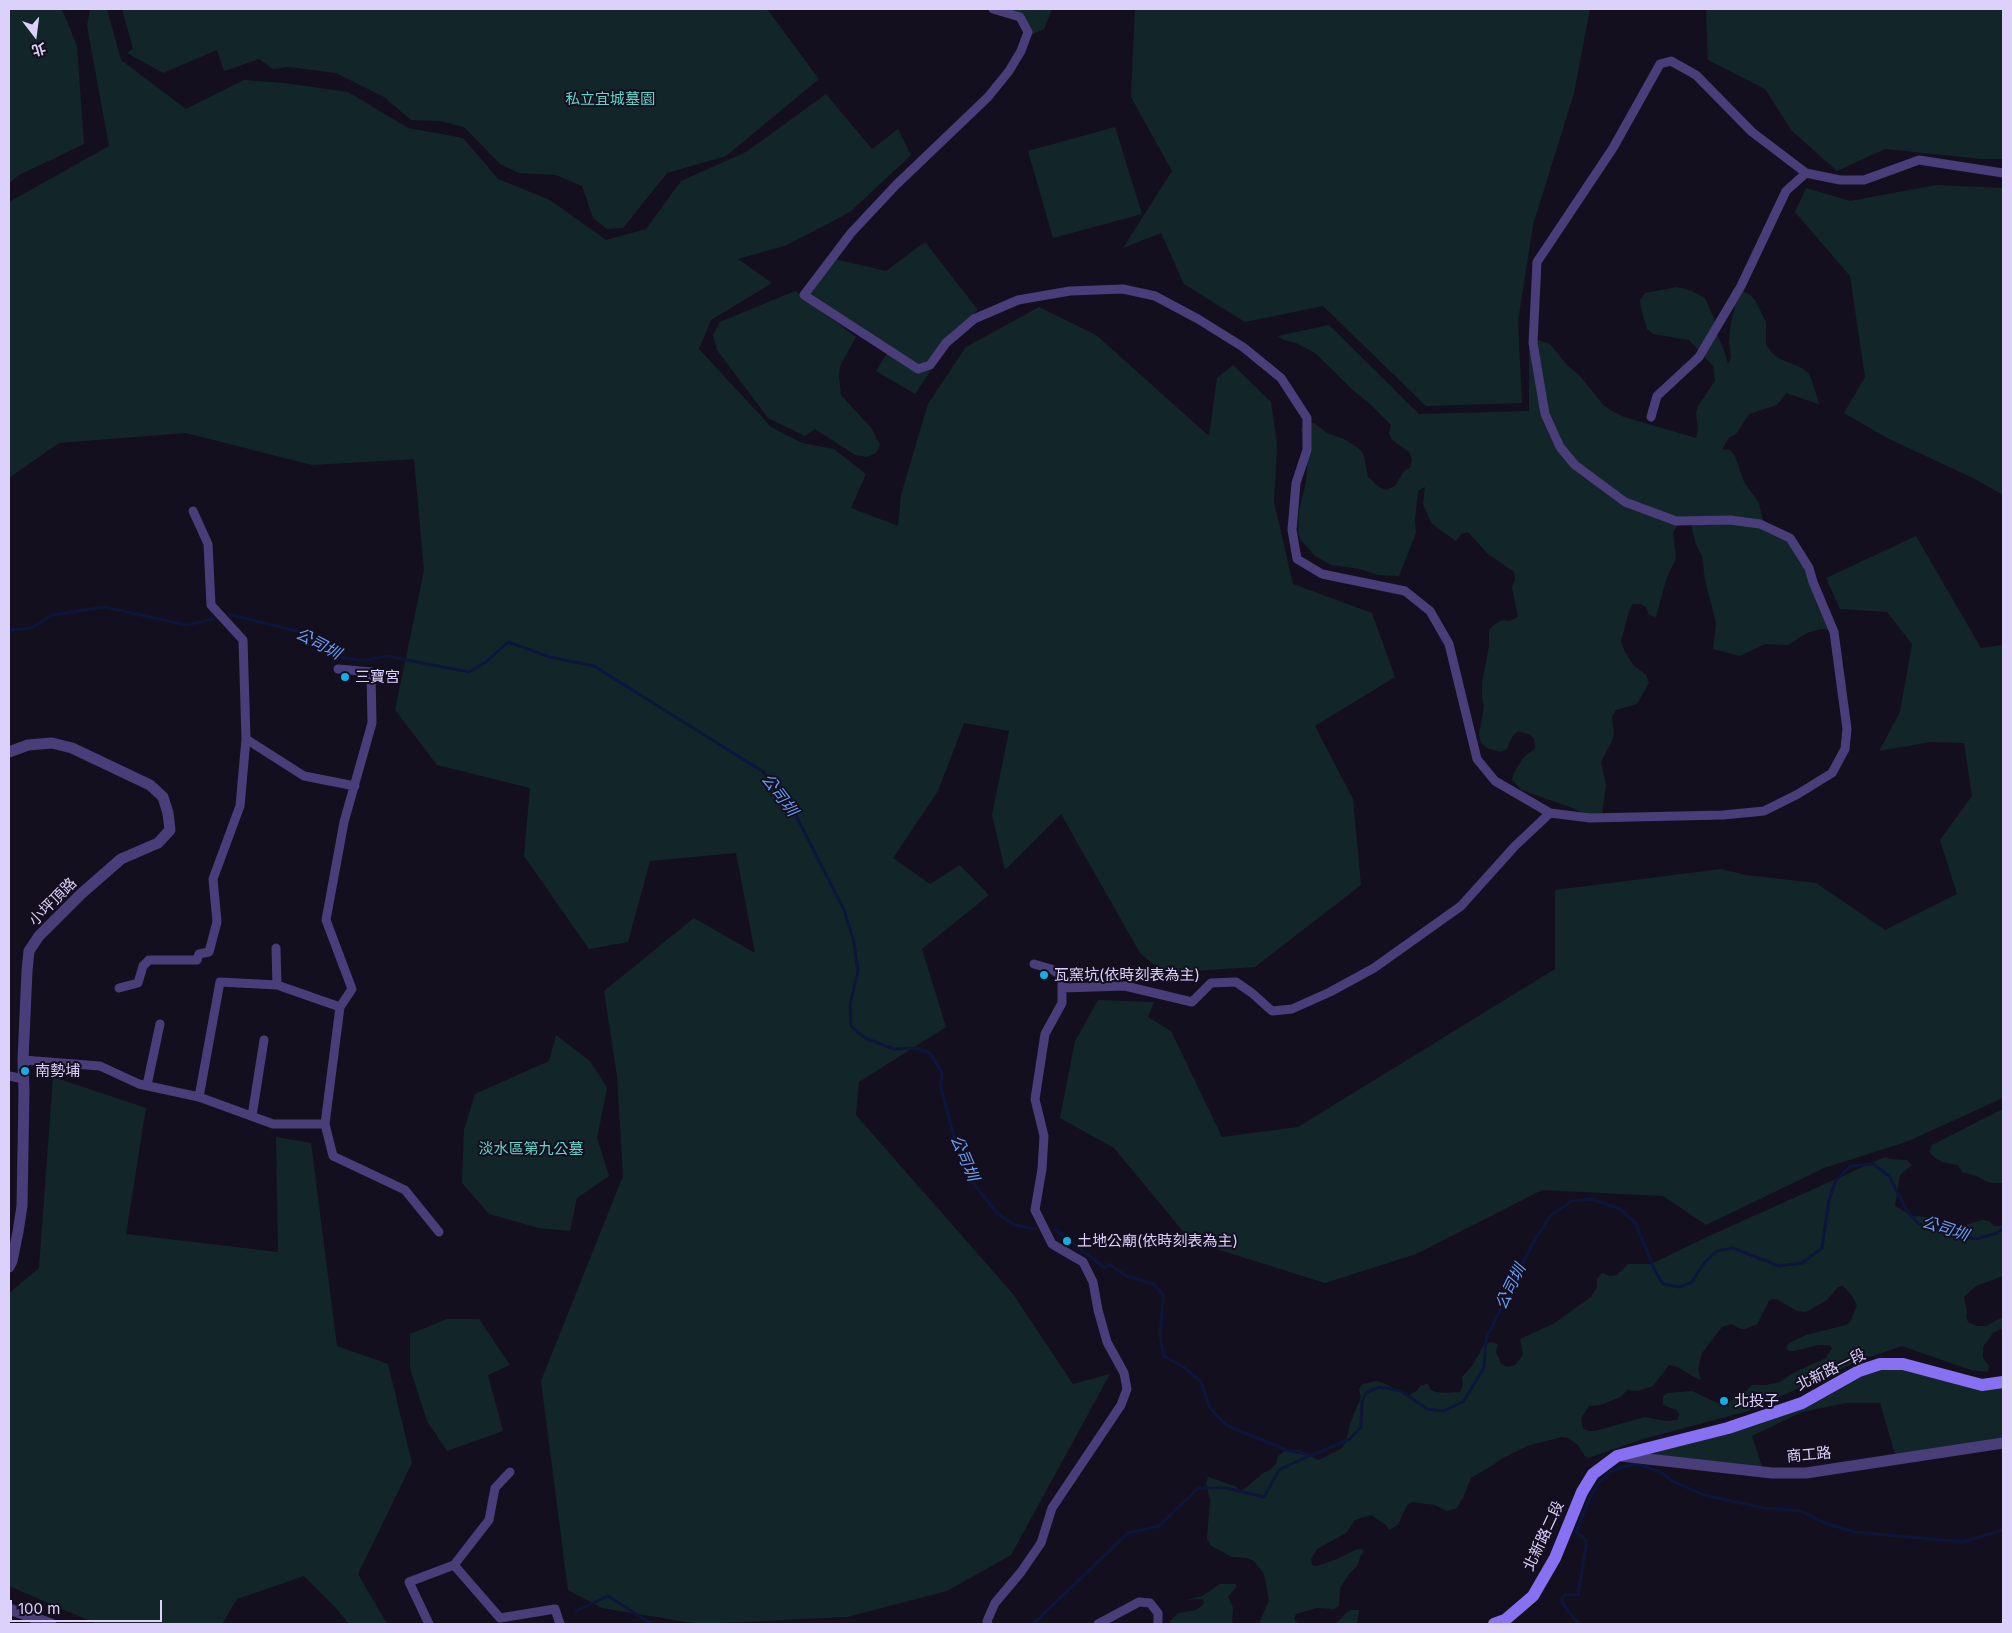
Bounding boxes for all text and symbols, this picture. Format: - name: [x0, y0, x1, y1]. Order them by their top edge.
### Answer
- north arrow: [10, 10, 60, 60]
- text: 北: [30, 40, 48, 60]
- park label: 私立宜城墓園: [565, 90, 655, 108]
- water label: 公司圳: [292, 624, 344, 664]
- place label: 三寶宮: [355, 668, 400, 686]
- marker: 三寶宮: [339, 671, 351, 683]
- water label: 公司圳: [757, 770, 801, 820]
- street label: 小坪頂路: [25, 874, 81, 930]
- place label: 瓦窯坑(依時刻表為主): [1054, 966, 1200, 984]
- marker: 瓦窯坑(依時刻表為主): [1038, 969, 1050, 981]
- place label: 南勢埔: [35, 1062, 80, 1080]
- marker: 南勢埔: [19, 1065, 31, 1077]
- water label: 公司圳: [946, 1132, 982, 1184]
- park label: 淡水區第九公墓: [479, 1140, 583, 1158]
- water label: 公司圳: [1919, 1212, 1971, 1246]
- place label: 土地公廟(依時刻表為主): [1077, 1232, 1238, 1250]
- marker: 土地公廟(依時刻表為主): [1061, 1235, 1073, 1247]
- water label: 公司圳: [1492, 1261, 1530, 1313]
- street label: 北新路一段: [1793, 1345, 1869, 1395]
- place label: 北投子: [1734, 1392, 1779, 1410]
- marker: 北投子: [1718, 1395, 1730, 1407]
- street label: 商工路: [1786, 1444, 1832, 1466]
- street label: 北新路二段: [1520, 1498, 1568, 1574]
- scale bar: [12, 1590, 165, 1622]
- text: 100 m: [18, 1599, 60, 1618]

